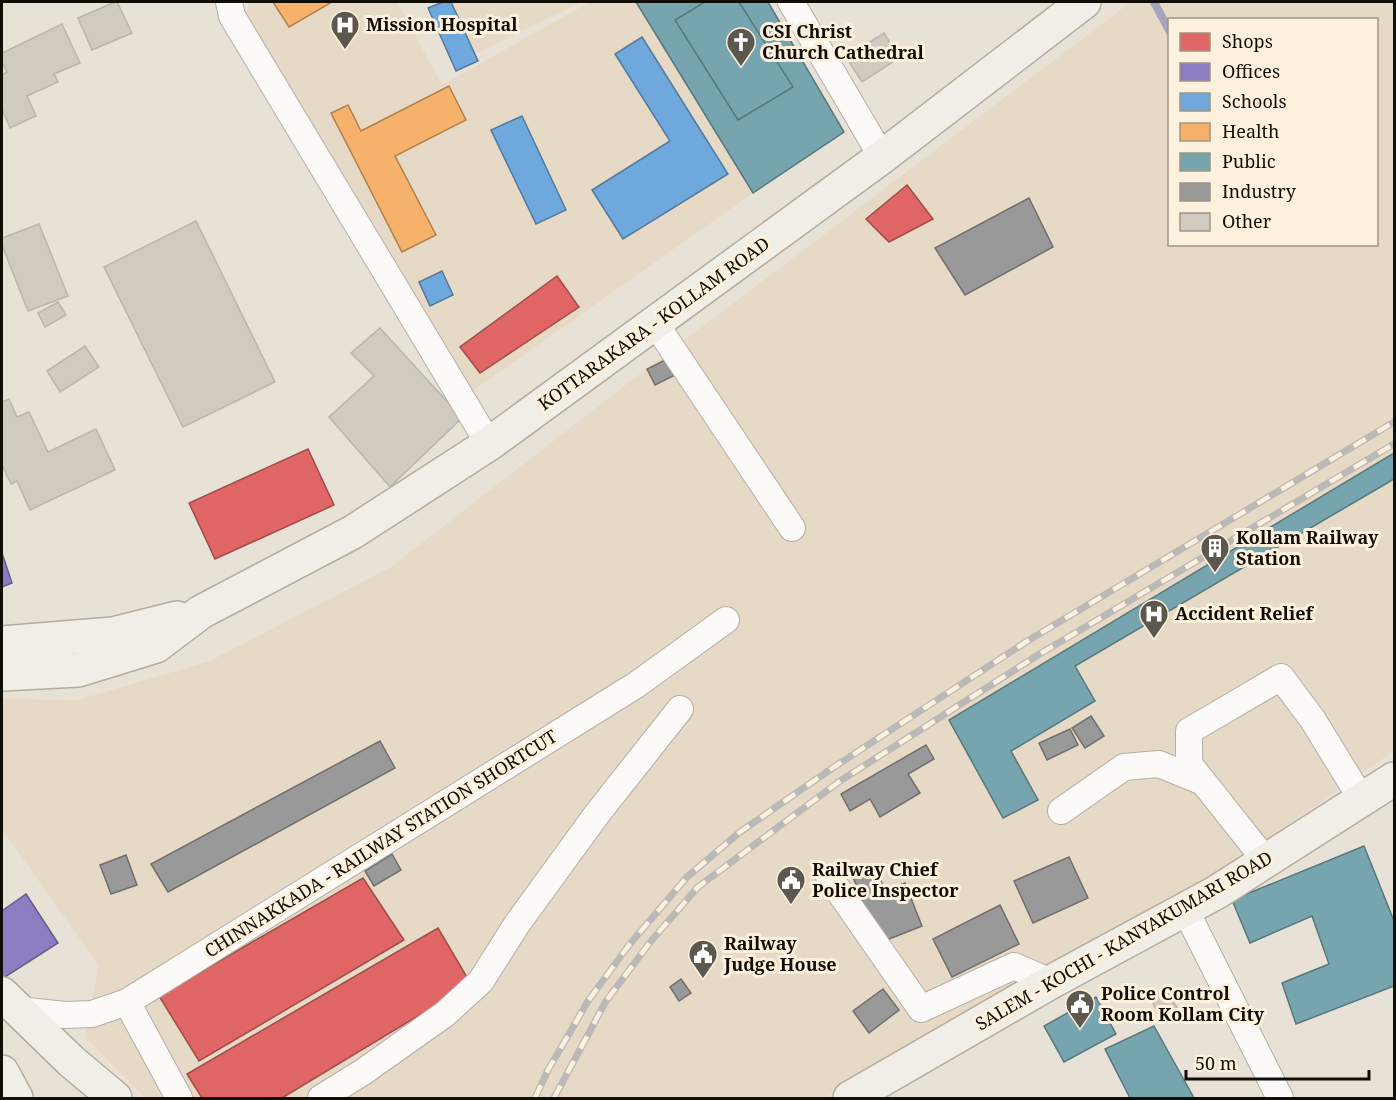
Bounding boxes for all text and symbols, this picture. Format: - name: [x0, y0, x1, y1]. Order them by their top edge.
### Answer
- hospital icon: Mission Hospital: [329, 9, 361, 51]
- place label: Mission Hospital: [366, 12, 518, 36]
- legend: [1168, 18, 1378, 246]
- place label: CSI Christ Church Cathedral: [762, 19, 925, 64]
- church icon: CSI Christ Church Cathedral: [725, 26, 757, 68]
- text: Shops: [1222, 29, 1273, 53]
- text: Offices: [1222, 59, 1280, 83]
- text: Schools: [1222, 89, 1287, 113]
- text: Health: [1222, 119, 1279, 143]
- text: Public: [1222, 149, 1276, 173]
- text: Industry: [1222, 179, 1297, 203]
- text: Other: [1222, 209, 1272, 233]
- street label: KOTTARAKARA - KOLLAM ROAD: [533, 231, 774, 415]
- place label: Kollam Railway Station: [1236, 525, 1379, 570]
- building icon: Kollam Railway Station: [1199, 532, 1231, 574]
- hospital icon: Accident Relief: [1138, 598, 1170, 640]
- place label: Accident Relief: [1175, 601, 1315, 625]
- street label: CHINNAKKADA - RAILWAY STATION SHORTCUT: [200, 724, 561, 962]
- street label: SALEM - KOCHI - KANYAKUMARI ROAD: [971, 845, 1276, 1035]
- place label: Railway Chief Police Inspector: [812, 857, 959, 902]
- public building icon: Railway Chief Police Inspector: [775, 864, 807, 906]
- place label: Railway Judge House: [723, 931, 837, 976]
- public building icon: Railway Judge House: [687, 938, 719, 980]
- place label: Police Control Room Kollam City: [1101, 981, 1265, 1026]
- public building icon: Police Control Room Kollam City: [1064, 988, 1096, 1030]
- scale bar: [1186, 1043, 1369, 1081]
- text: 50 m: [1195, 1051, 1237, 1075]

